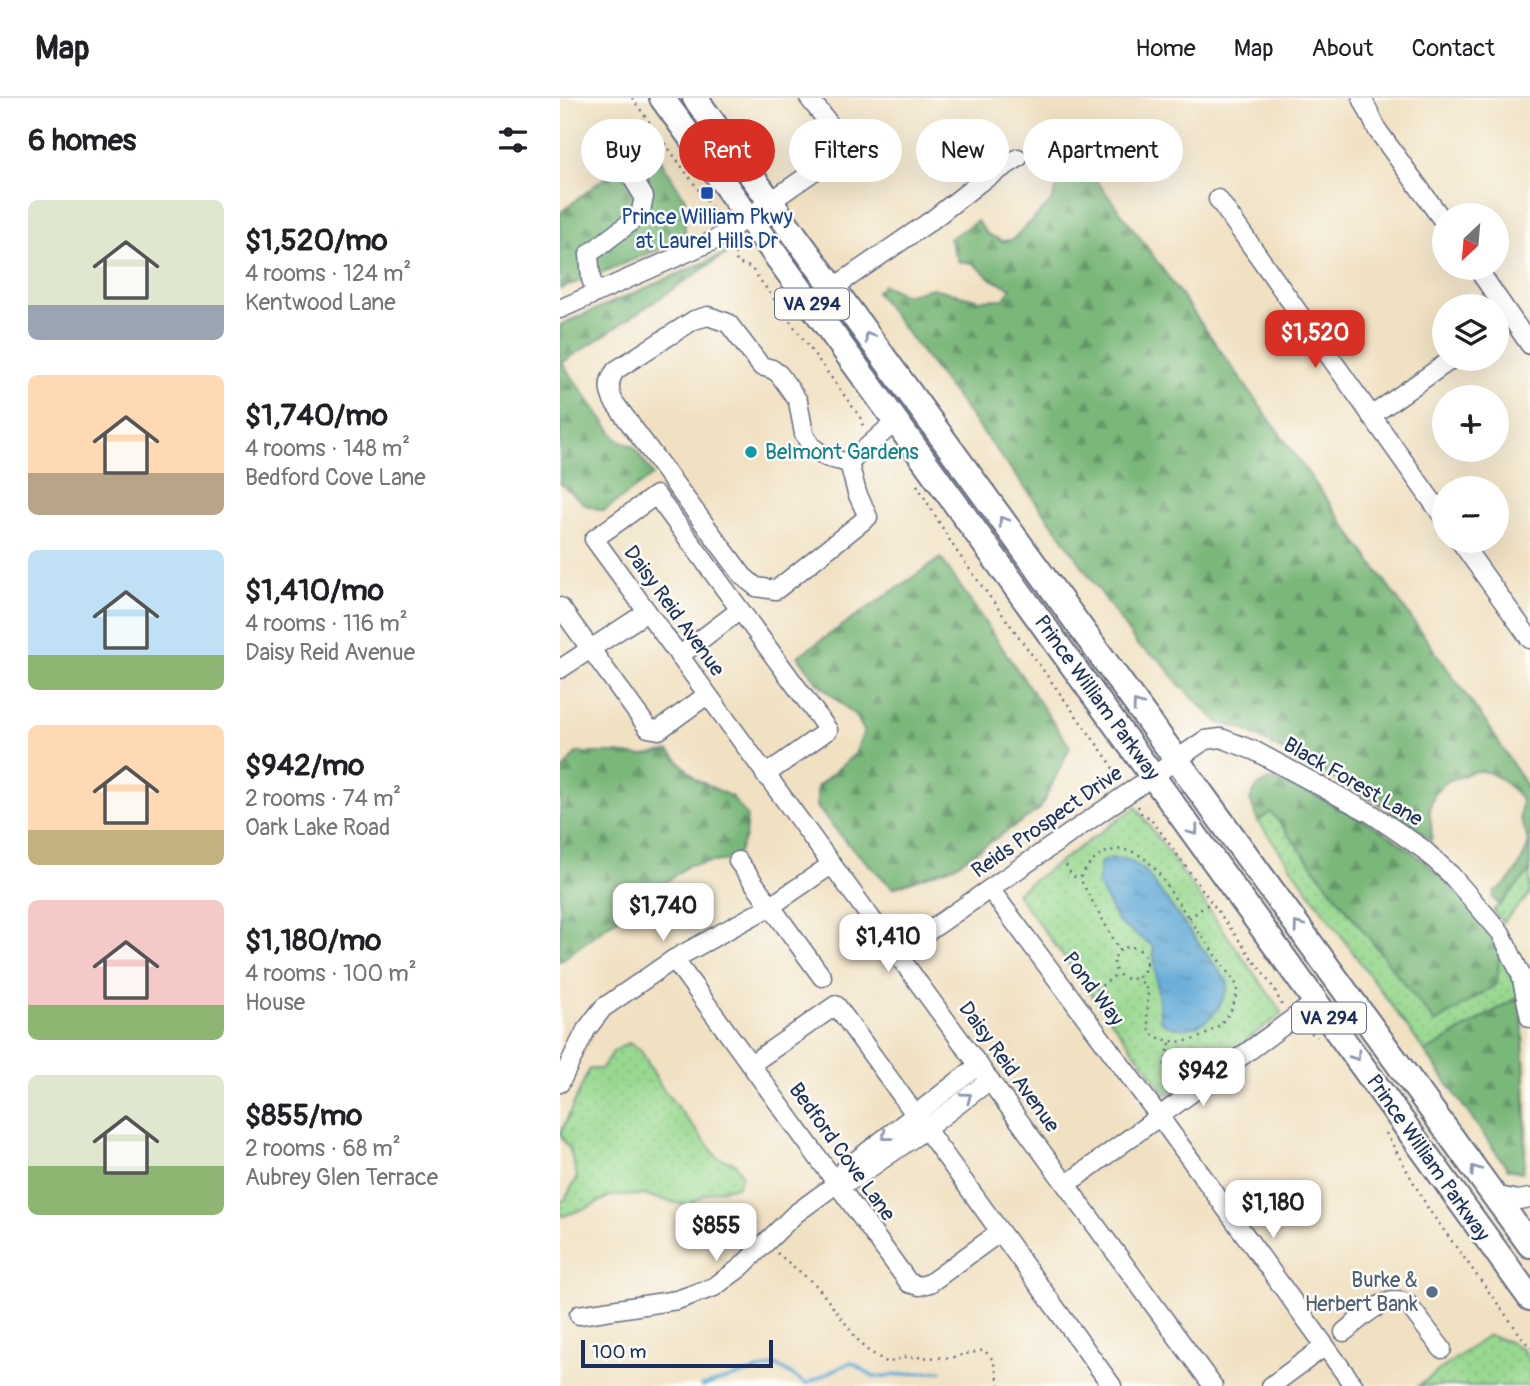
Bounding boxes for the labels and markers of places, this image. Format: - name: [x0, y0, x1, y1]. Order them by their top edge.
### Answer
- marker: Prince William Pkwy at Laurel Hills Dr: [699, 185, 715, 201]
- place label: Prince William Pkwy at Laurel Hills Dr: [621, 204, 793, 255]
- pin: $1,520: [1258, 310, 1372, 370]
- place label: Belmont Gardens: [765, 439, 919, 466]
- marker: Belmont Gardens: [743, 444, 759, 460]
- pin: $1,740: [606, 884, 720, 943]
- pin: $1,410: [831, 914, 945, 974]
- pin: $942: [1162, 1048, 1244, 1108]
- pin: $1,180: [1216, 1180, 1330, 1240]
- pin: $855: [675, 1204, 757, 1263]
- place label: Burke & Herbert Bank: [1305, 1267, 1418, 1318]
- marker: Burke & Herbert Bank: [1424, 1284, 1440, 1300]

